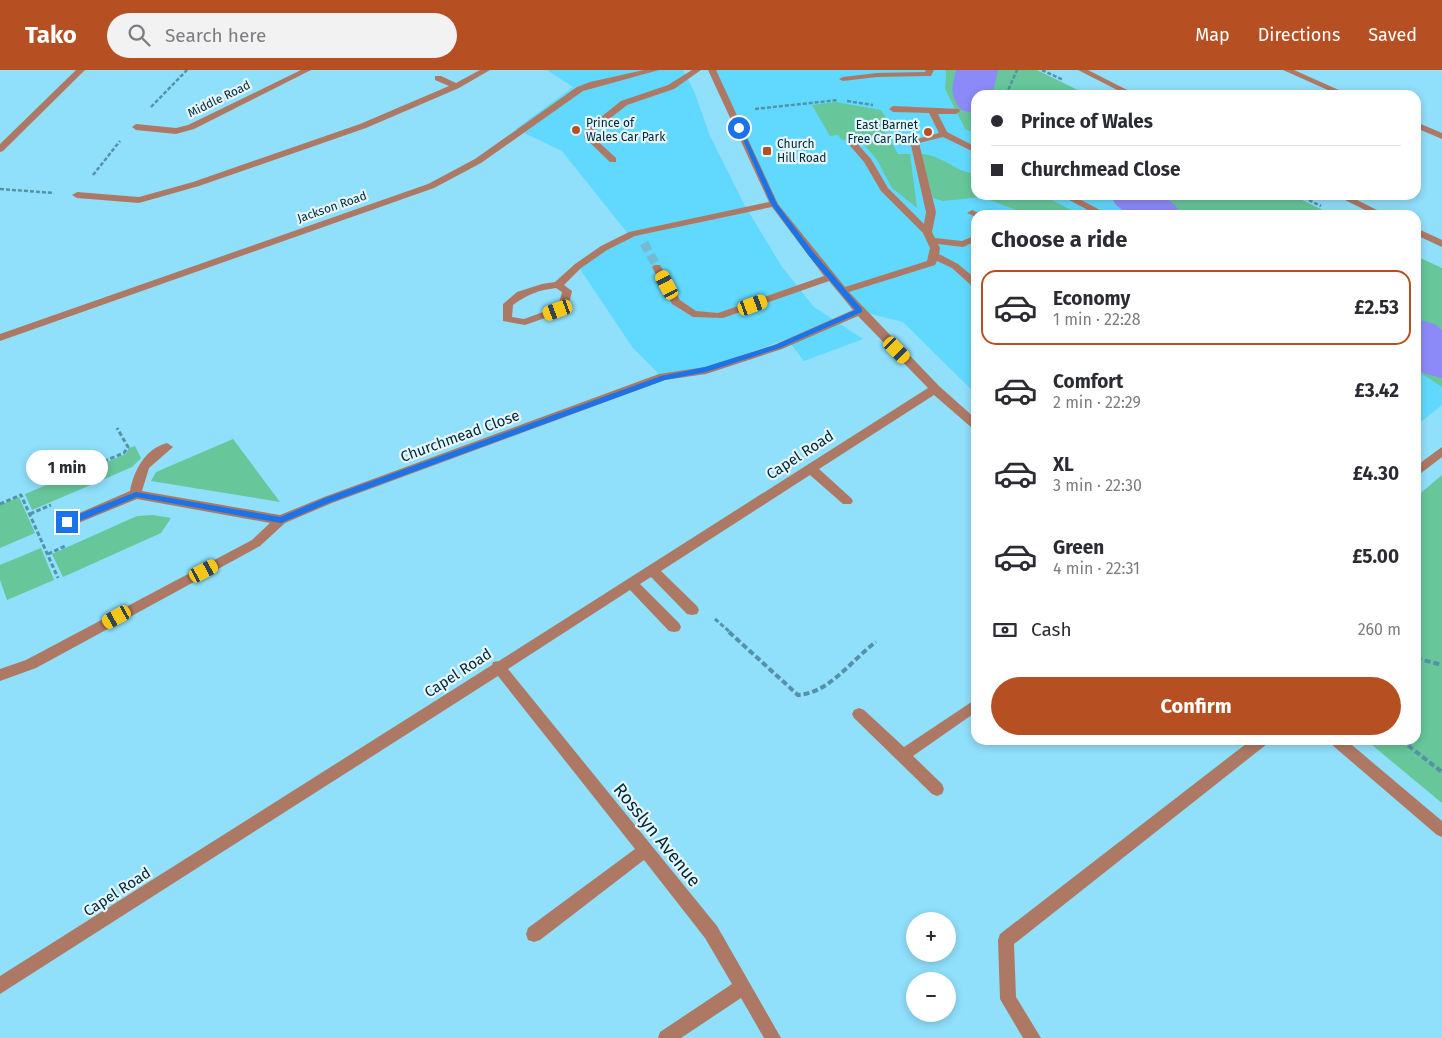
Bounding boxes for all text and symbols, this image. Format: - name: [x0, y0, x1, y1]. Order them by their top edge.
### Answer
- search box: [107, 13, 457, 58]
- text: Tako: [25, 21, 77, 49]
- icon: search: [125, 21, 153, 49]
- text: Search here: [165, 24, 266, 47]
- text: Map: [1195, 24, 1230, 46]
- text: Directions: [1258, 24, 1340, 46]
- text: Saved: [1368, 24, 1417, 46]
- street label: Middle Road: [185, 78, 253, 120]
- text: Prince of Wales: [1021, 110, 1153, 133]
- place label: Prince of Wales Car Park: [586, 116, 666, 144]
- route start: [728, 117, 750, 139]
- place label: East Barnet Free Car Park: [847, 118, 919, 146]
- marker: Prince of Wales Car Park: [570, 124, 582, 136]
- marker: East Barnet Free Car Park: [922, 126, 934, 138]
- place label: Church Hill Road: [777, 137, 826, 165]
- marker: Church Hill Road: [761, 145, 773, 157]
- text: Churchmead Close: [1021, 158, 1180, 181]
- street label: Jackson Road: [295, 189, 369, 225]
- text: Choose a ride: [991, 226, 1127, 253]
- car: [653, 268, 680, 302]
- icon: car: [993, 285, 1038, 330]
- text: Economy: [1053, 287, 1130, 310]
- car: [736, 293, 769, 317]
- text: £2.53: [1354, 296, 1399, 319]
- car: [541, 298, 574, 322]
- text: 1 min · 22:28: [1053, 310, 1141, 329]
- car: [881, 334, 912, 366]
- icon: car: [993, 368, 1038, 413]
- text: Comfort: [1053, 370, 1123, 393]
- text: £3.42: [1355, 379, 1399, 402]
- text: 2 min · 22:29: [1053, 393, 1141, 412]
- street label: Churchmead Close: [398, 406, 522, 466]
- street label: Capel Road: [763, 427, 837, 483]
- callout: 1 min: [26, 450, 108, 484]
- icon: car: [993, 451, 1038, 496]
- text: XL: [1053, 453, 1074, 476]
- text: 1 min: [48, 458, 86, 477]
- text: £4.30: [1353, 462, 1399, 485]
- text: 3 min · 22:30: [1053, 476, 1142, 495]
- route end: [56, 511, 78, 533]
- icon: car: [993, 534, 1038, 579]
- text: Green: [1053, 536, 1104, 559]
- text: £5.00: [1352, 545, 1399, 568]
- car: [187, 557, 220, 585]
- text: 4 min · 22:31: [1053, 559, 1140, 578]
- car: [100, 603, 133, 631]
- icon: cash: [991, 616, 1019, 644]
- text: Cash: [1031, 618, 1072, 641]
- text: 260 m: [1358, 620, 1401, 639]
- street label: Capel Road: [421, 645, 495, 701]
- button: Confirm: [991, 677, 1401, 735]
- street label: Rosslyn Avenue: [609, 779, 705, 891]
- street label: Capel Road: [80, 864, 154, 920]
- map controls: [906, 912, 956, 1022]
- button: +: [906, 912, 956, 962]
- button: −: [906, 972, 956, 1022]

